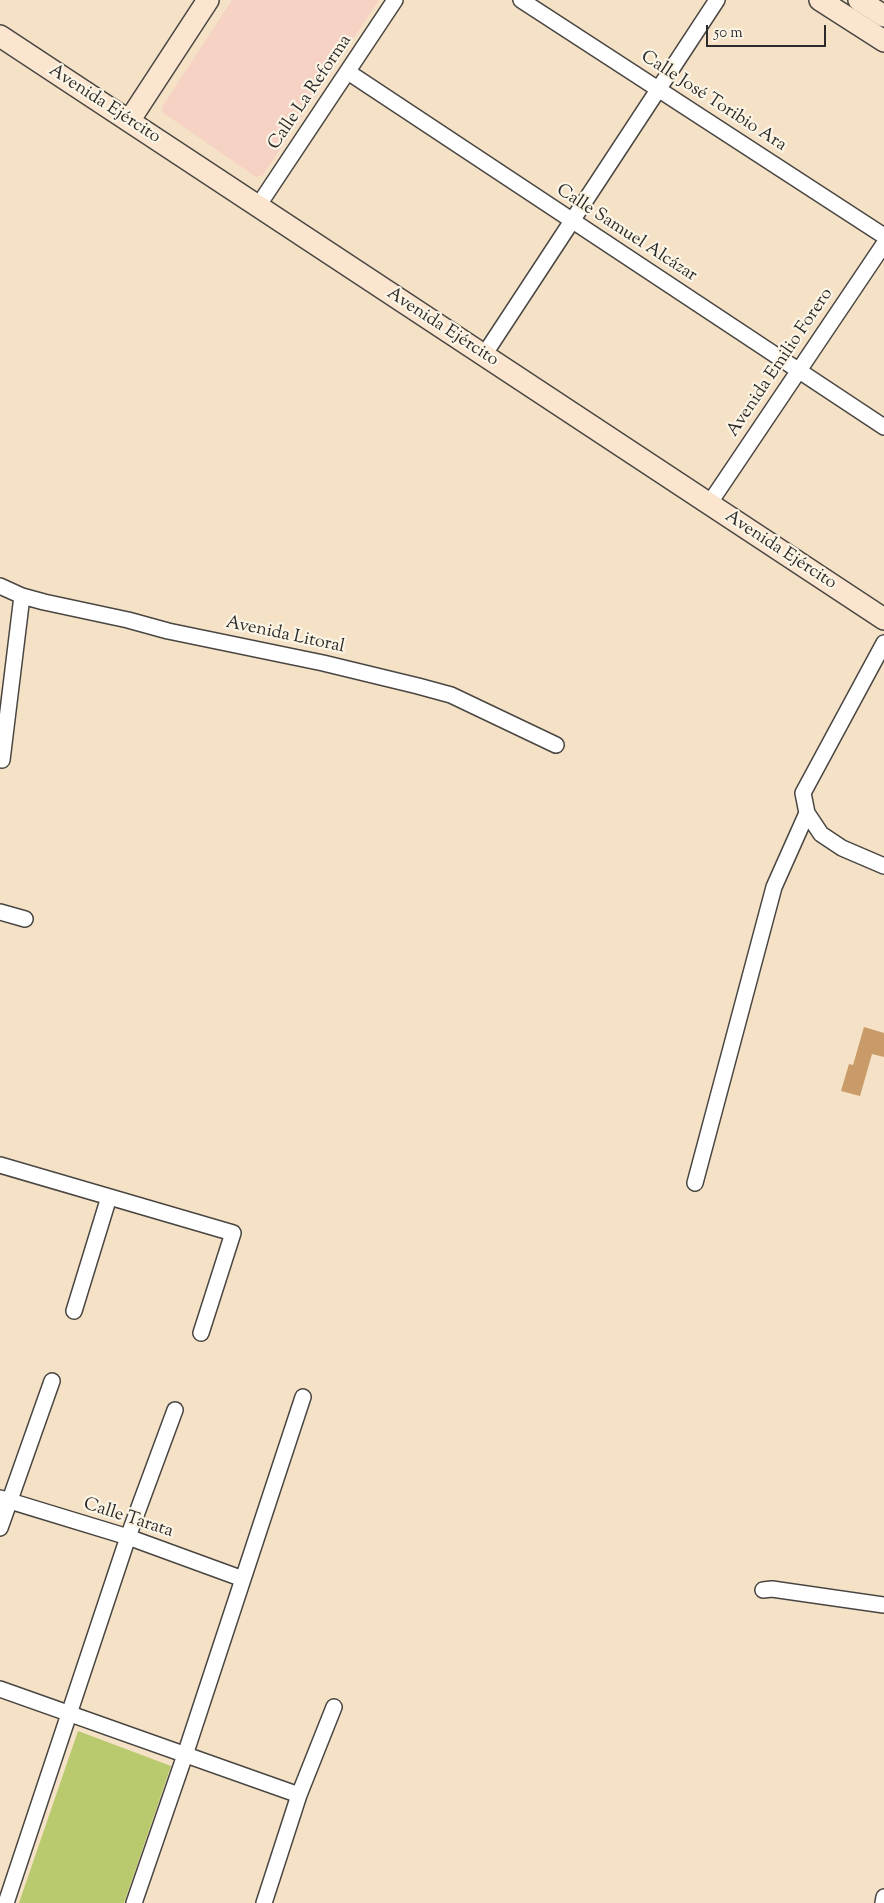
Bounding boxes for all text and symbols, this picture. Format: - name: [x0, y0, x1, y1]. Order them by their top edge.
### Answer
- scale bar: [709, 15, 829, 47]
- text: 50 m: [714, 23, 743, 44]
- street label: Calle La Reforma: [265, 31, 357, 155]
- street label: Calle José Toribio Ara: [636, 47, 790, 157]
- street label: Avenida Ejército: [44, 61, 164, 149]
- street label: Calle Samuel Alcázar: [552, 180, 700, 288]
- street label: Avenida Ejército: [382, 284, 502, 372]
- street label: Avenida Emilio Forero: [723, 285, 839, 441]
- street label: Avenida Ejército: [720, 507, 840, 595]
- street label: Avenida Litoral: [224, 613, 346, 659]
- street label: Calle Tarata: [80, 1494, 176, 1544]

